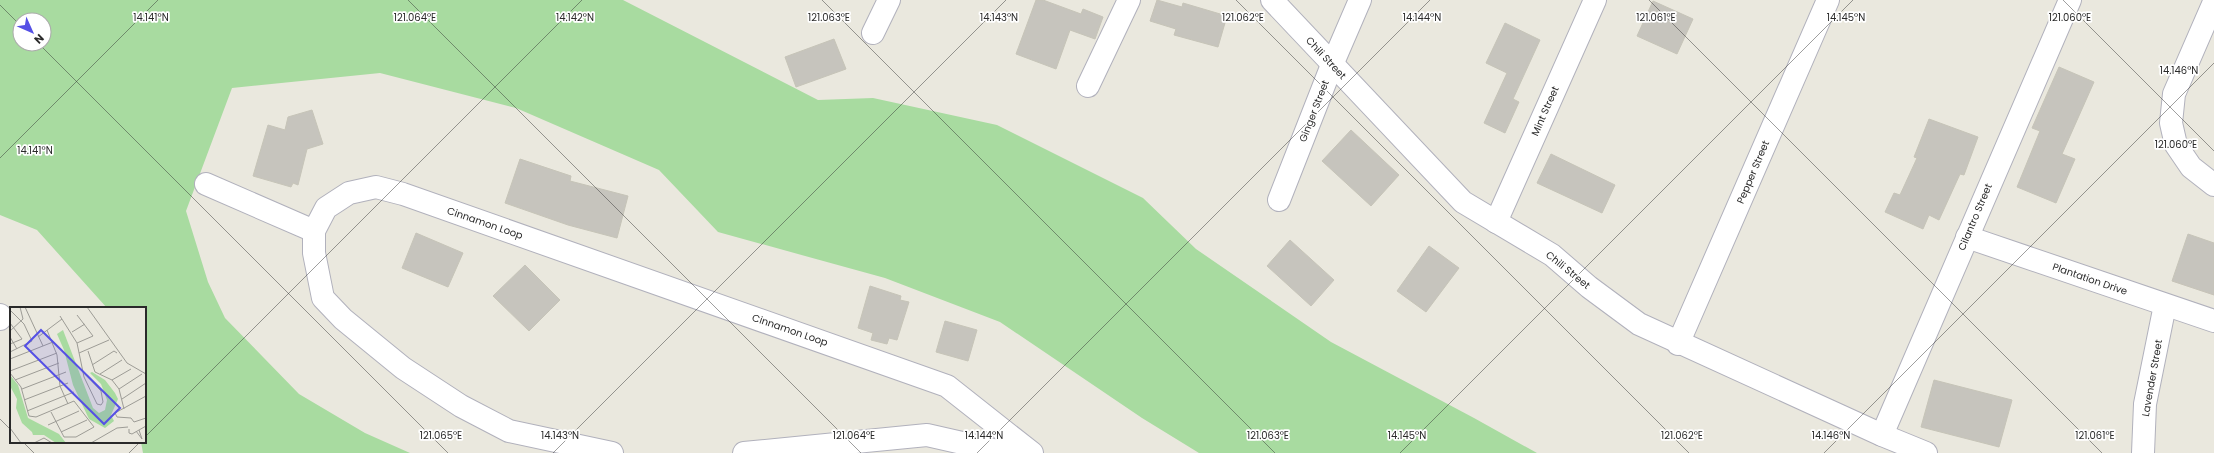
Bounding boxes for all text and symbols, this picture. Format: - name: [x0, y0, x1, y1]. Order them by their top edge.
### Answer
- text: 14.141°N: [133, 10, 169, 25]
- text: 121.064°E: [394, 10, 436, 25]
- text: 14.142°N: [556, 10, 594, 25]
- text: 121.063°E: [808, 10, 850, 25]
- text: 14.143°N: [980, 10, 1018, 25]
- text: 121.062°E: [1222, 10, 1264, 25]
- text: 14.144°N: [1403, 10, 1441, 25]
- text: 121.061°E: [1636, 10, 1676, 25]
- text: 14.145°N: [1827, 10, 1865, 25]
- text: 121.060°E: [2049, 10, 2091, 25]
- north arrow: [12, 12, 52, 52]
- text: N: [30, 30, 48, 48]
- street label: Chili Street: [1302, 33, 1350, 83]
- text: 14.146°N: [2160, 63, 2198, 78]
- street label: Ginger Street: [1295, 78, 1333, 144]
- street label: Mint Street: [1527, 83, 1563, 138]
- text: 121.060°E: [2155, 137, 2197, 152]
- street label: Pepper Street: [1733, 138, 1773, 206]
- text: 14.141°N: [17, 143, 53, 158]
- street label: Cilantro Street: [1954, 181, 1996, 253]
- street label: Cinnamon Loop: [445, 203, 525, 243]
- street label: Chili Street: [1543, 247, 1594, 293]
- street label: Plantation Drive: [2050, 259, 2130, 299]
- inset map: [10, 307, 146, 443]
- street label: Cinnamon Loop: [750, 310, 830, 350]
- street label: Lavender Street: [2138, 338, 2166, 418]
- text: 121.065°E: [420, 428, 462, 443]
- text: 14.143°N: [541, 428, 579, 443]
- text: 121.064°E: [833, 428, 875, 443]
- text: 14.144°N: [965, 428, 1003, 443]
- text: 121.063°E: [1247, 428, 1289, 443]
- text: 14.145°N: [1388, 428, 1426, 443]
- text: 121.062°E: [1661, 428, 1703, 443]
- text: 14.146°N: [1812, 428, 1850, 443]
- text: 121.061°E: [2075, 428, 2115, 443]

